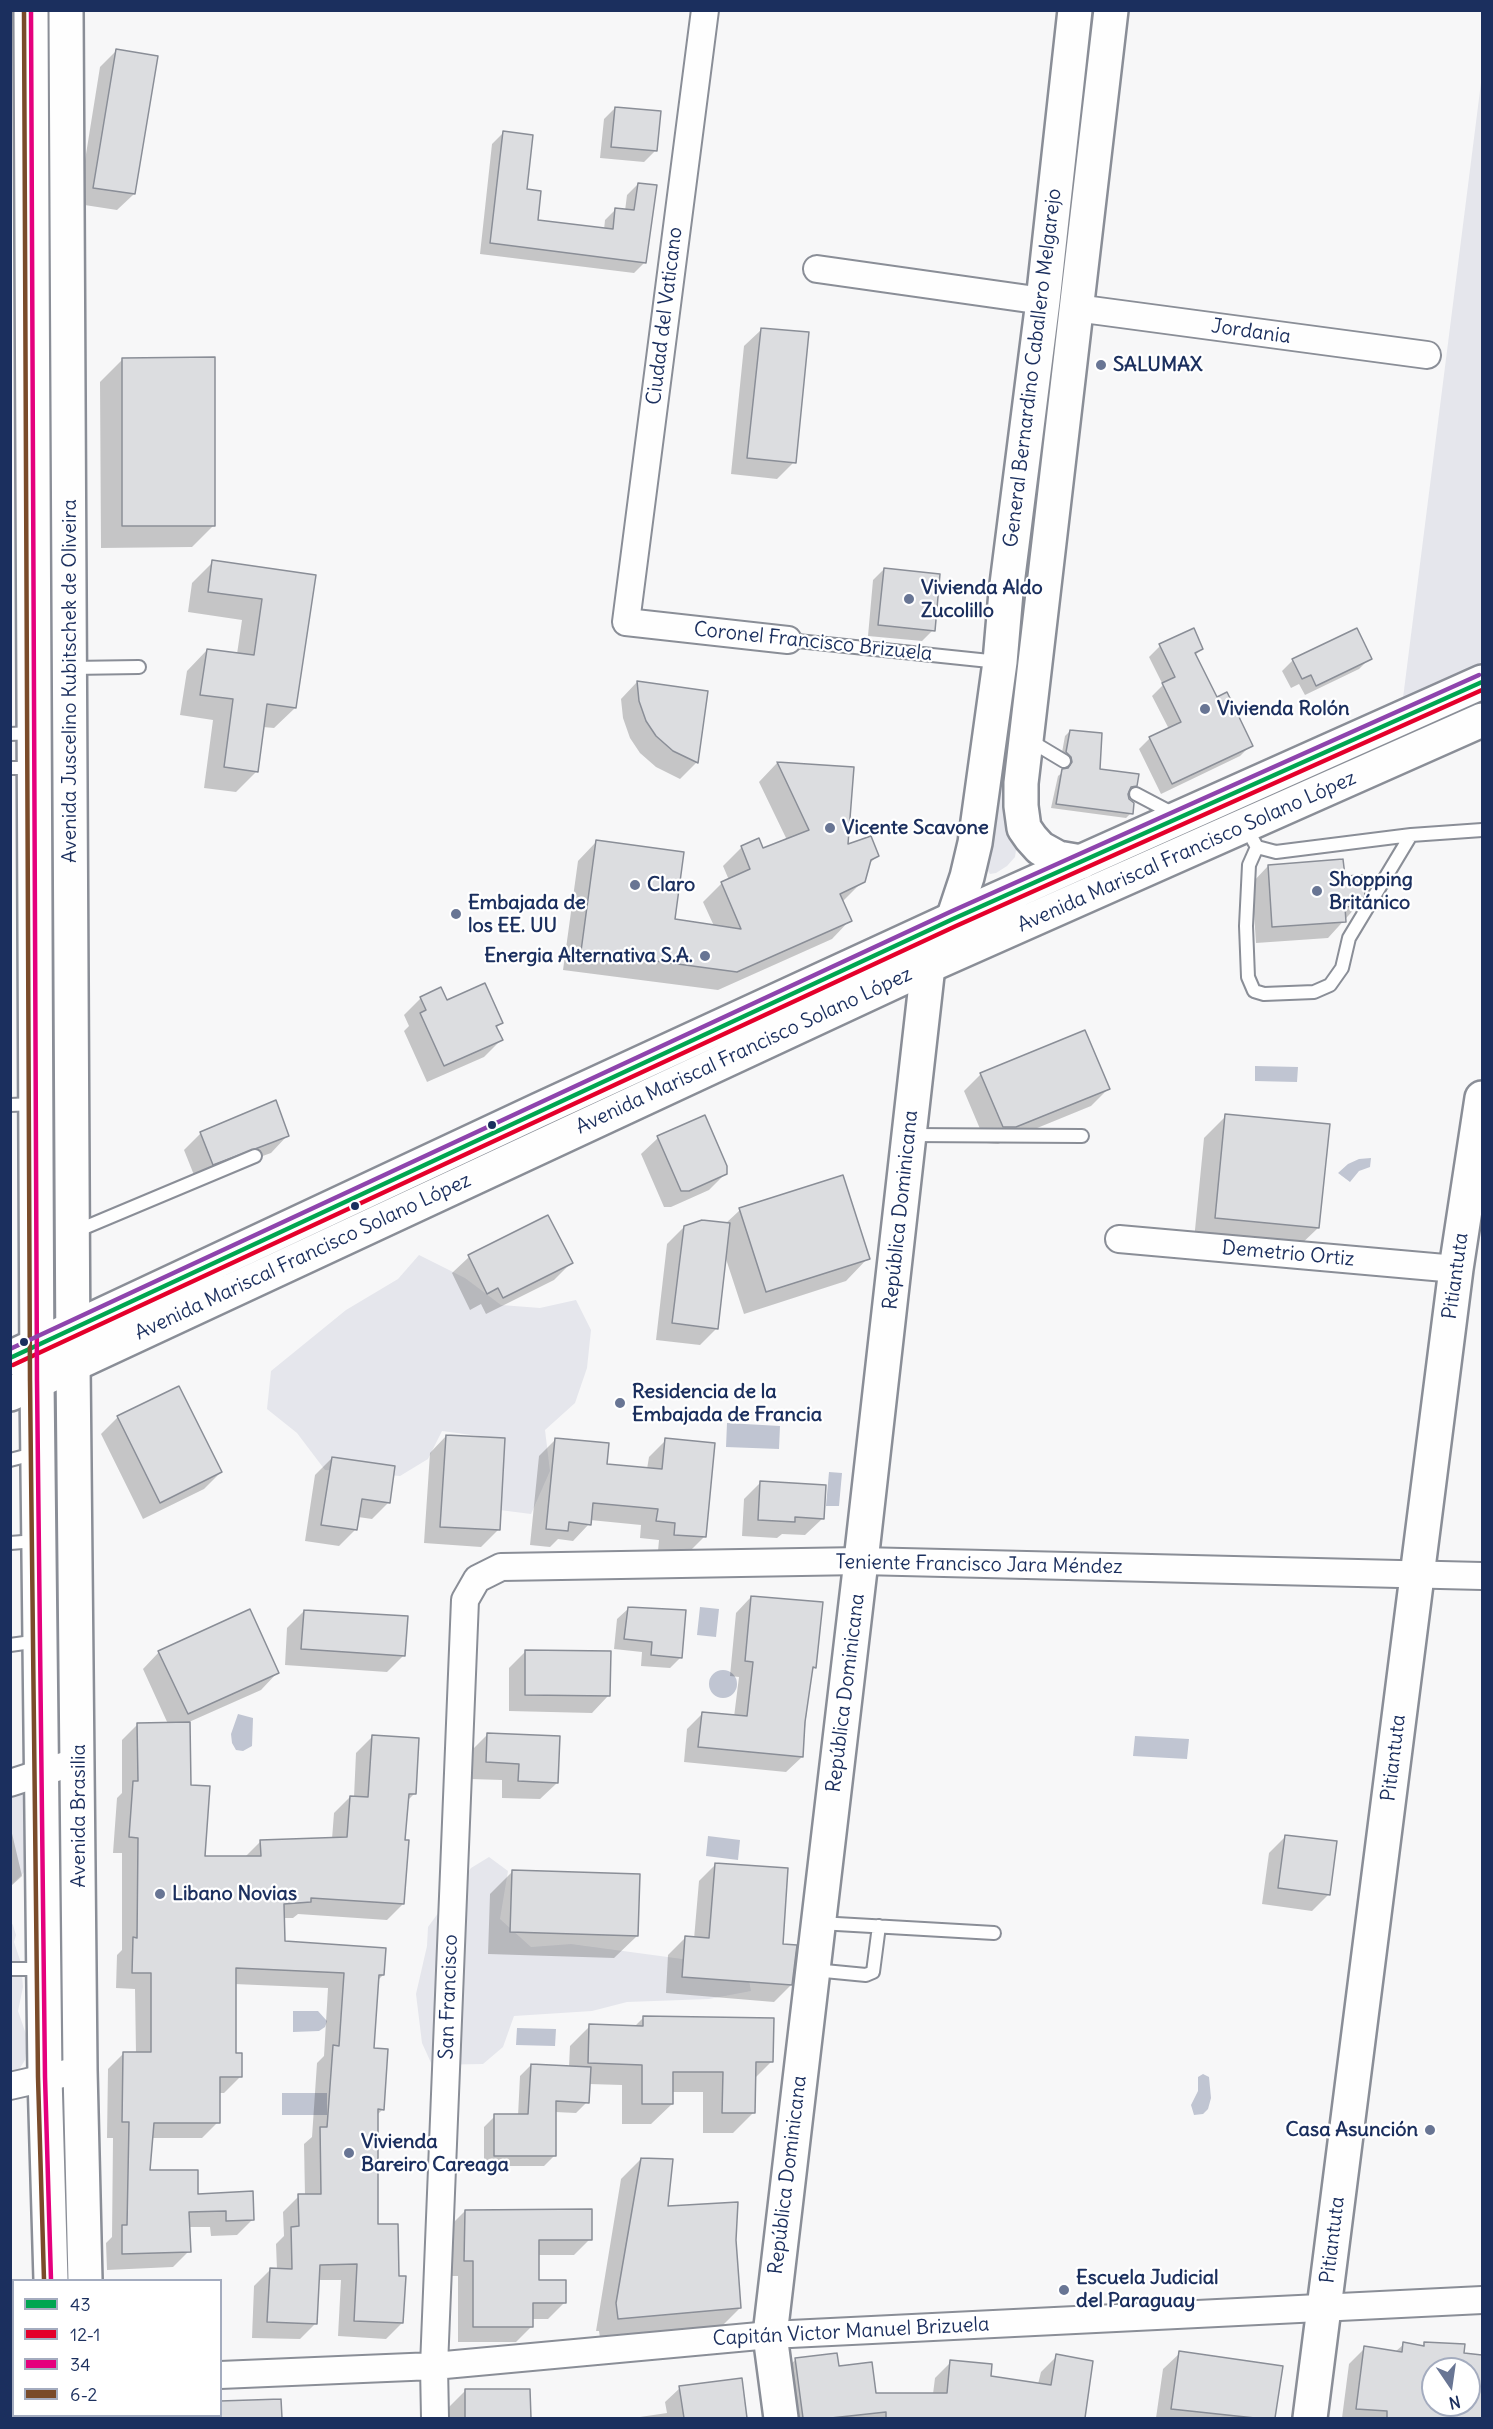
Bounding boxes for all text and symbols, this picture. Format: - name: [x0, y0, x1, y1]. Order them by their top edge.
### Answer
- street label: General Bernardino Caballero Melgarejo: [999, 187, 1067, 549]
- street label: Ciudad del Vaticano: [642, 226, 688, 406]
- street label: Jordania: [1210, 315, 1292, 349]
- place label: SALUMAX: [1113, 353, 1203, 377]
- marker: SALUMAX: [1094, 358, 1108, 372]
- street label: Avenida Juscelino Kubitschek de Oliveira: [58, 499, 82, 863]
- place label: Vivienda Aldo Zucolillo: [921, 576, 1043, 623]
- marker: Vivienda Aldo Zucolillo: [902, 592, 916, 606]
- street label: Coronel Francisco Brizuela: [693, 618, 933, 666]
- place label: Vivienda Rolón: [1217, 697, 1350, 721]
- marker: Vivienda Rolón: [1198, 702, 1212, 716]
- street label: Avenida Mariscal Francisco Solano López: [1014, 766, 1360, 938]
- place label: Vicente Scavone: [842, 816, 989, 840]
- marker: Vicente Scavone: [823, 821, 837, 835]
- place label: Shopping Británico: [1329, 868, 1413, 915]
- place label: Claro: [647, 873, 695, 897]
- marker: Claro: [628, 878, 642, 892]
- marker: Shopping Británico: [1310, 884, 1324, 898]
- place label: Embajada de los EE. UU: [468, 891, 586, 938]
- marker: Embajada de los EE. UU: [449, 907, 463, 921]
- place label: Energia Alternativa S.A.: [484, 944, 693, 968]
- marker: Energia Alternativa S.A.: [698, 949, 712, 963]
- street label: Avenida Mariscal Francisco Solano López: [572, 962, 916, 1140]
- street label: República Dominicana: [879, 1109, 923, 1311]
- unlabelled marker: [486, 1119, 498, 1131]
- street label: Avenida Mariscal Francisco Solano López: [131, 1168, 475, 1346]
- unlabelled marker: [349, 1200, 361, 1212]
- street label: Pitiantuta: [1438, 1231, 1474, 1321]
- street label: Demetrio Ortiz: [1221, 1236, 1355, 1272]
- unlabelled marker: [18, 1336, 30, 1348]
- place label: Residencia de la Embajada de Francia: [632, 1380, 822, 1427]
- marker: Residencia de la Embajada de Francia: [613, 1396, 627, 1410]
- street label: Teniente Francisco Jara Méndez: [835, 1550, 1123, 1580]
- street label: República Dominicana: [822, 1592, 870, 1794]
- street label: Pitiantuta: [1377, 1713, 1411, 1803]
- street label: Avenida Brasilia: [67, 1744, 91, 1888]
- place label: Libano Novias: [172, 1882, 297, 1906]
- marker: Libano Novias: [153, 1887, 167, 1901]
- street label: San Francisco: [435, 1934, 463, 2060]
- street label: República Dominicana: [764, 2074, 812, 2276]
- place label: Casa Asunción: [1286, 2118, 1418, 2142]
- marker: Casa Asunción: [1423, 2123, 1437, 2137]
- place label: Vivienda Bareiro Careaga: [361, 2130, 509, 2177]
- marker: Vivienda Bareiro Careaga: [342, 2146, 356, 2160]
- street label: Pitiantuta: [1316, 2195, 1350, 2285]
- place label: Escuela Judicial del Paraguay: [1076, 2266, 1219, 2313]
- legend: [12, 2279, 222, 2417]
- marker: Escuela Judicial del Paraguay: [1057, 2283, 1071, 2297]
- text: 43: [70, 2293, 91, 2316]
- street label: Capitán Victor Manuel Brizuela: [712, 2313, 990, 2351]
- text: 12-1: [70, 2323, 100, 2346]
- text: 34: [70, 2353, 91, 2376]
- north arrow: [1421, 2357, 1481, 2417]
- text: 6-2: [70, 2383, 97, 2406]
- text: N: [1447, 2392, 1462, 2414]

